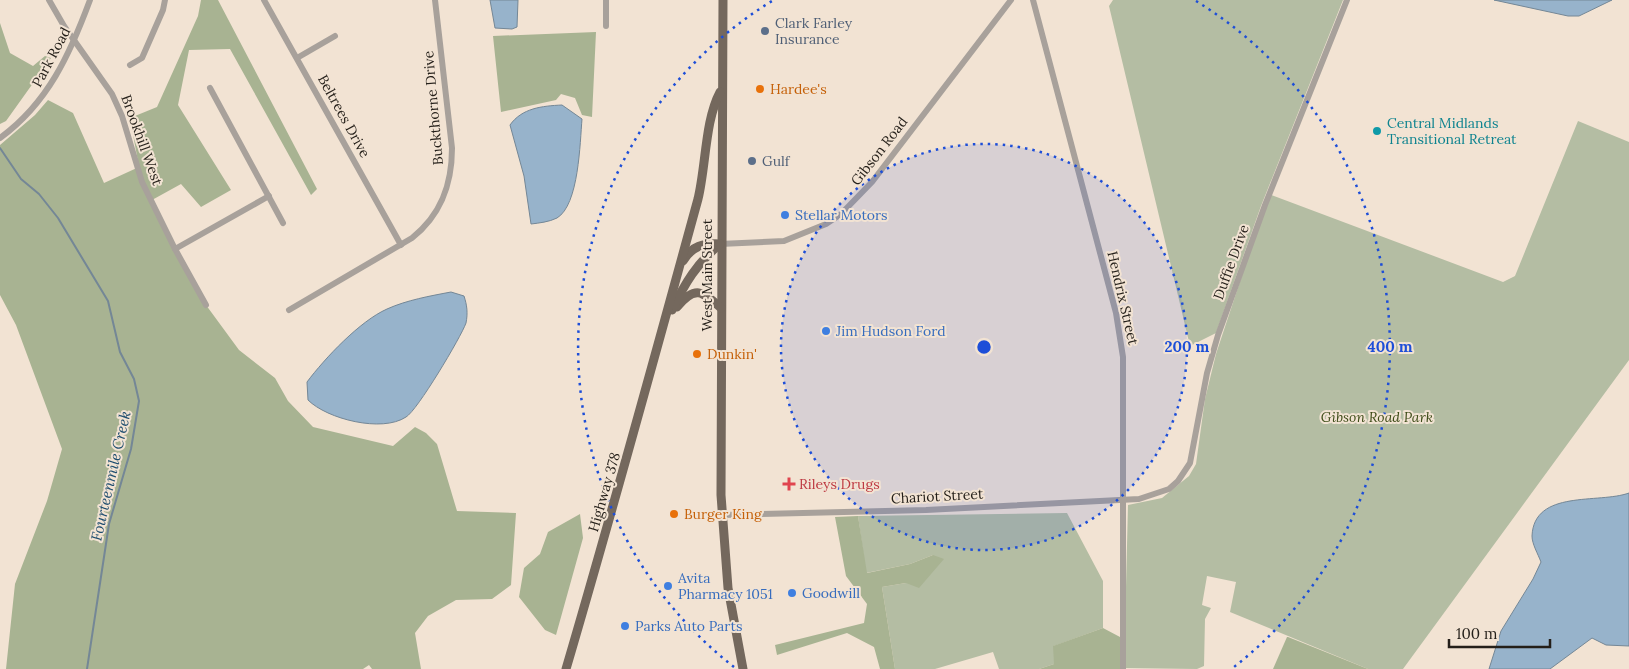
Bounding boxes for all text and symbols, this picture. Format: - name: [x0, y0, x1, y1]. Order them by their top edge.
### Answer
- place label: Clark Farley Insurance: [775, 14, 853, 48]
- street label: Park Road: [28, 24, 74, 90]
- marker: Clark Farley Insurance: [759, 25, 771, 37]
- street label: Buckthorne Drive: [419, 50, 447, 166]
- street label: Beltrees Drive: [314, 71, 374, 161]
- place label: Hardee's: [770, 80, 827, 98]
- marker: Hardee's: [754, 83, 766, 95]
- street label: Brookhill West: [117, 92, 167, 188]
- street label: Gibson Road: [847, 113, 911, 189]
- place label: Central Midlands Transitional Retreat: [1387, 114, 1517, 148]
- marker: Central Midlands Transitional Retreat: [1371, 125, 1383, 137]
- place label: Gulf: [762, 152, 791, 170]
- marker: Gulf: [746, 155, 758, 167]
- place label: Stellar Motors: [795, 206, 888, 224]
- marker: Stellar Motors: [779, 209, 791, 221]
- street label: West Main Street: [698, 218, 716, 331]
- street label: Duffie Drive: [1209, 222, 1253, 302]
- street label: Hendrix Street: [1103, 249, 1143, 347]
- place label: Jim Hudson Ford: [835, 322, 946, 340]
- marker: Jim Hudson Ford: [820, 325, 832, 337]
- text: 200 m: [1165, 337, 1210, 356]
- text: 400 m: [1367, 337, 1413, 356]
- centre of rings: [975, 338, 993, 356]
- place label: Dunkin': [707, 345, 757, 363]
- marker: Dunkin': [691, 348, 703, 360]
- park label: Gibson Road Park: [1321, 408, 1433, 426]
- water label: Fourteenmile Creek: [86, 409, 135, 543]
- street label: Highway 378: [584, 450, 624, 534]
- place label: Rileys Drugs: [799, 475, 880, 493]
- marker: Rileys Drugs: [783, 478, 795, 490]
- street label: Chariot Street: [890, 485, 984, 507]
- place label: Burger King: [684, 505, 762, 523]
- marker: Burger King: [668, 508, 680, 520]
- place label: Avita Pharmacy 1051: [677, 569, 773, 603]
- marker: Avita Pharmacy 1051: [662, 580, 674, 592]
- place label: Goodwill: [802, 584, 860, 602]
- marker: Goodwill: [786, 587, 798, 599]
- scale bar: [1449, 616, 1550, 648]
- place label: Parks Auto Parts: [635, 617, 742, 635]
- marker: Parks Auto Parts: [619, 620, 631, 632]
- text: 100 m: [1456, 624, 1497, 643]

